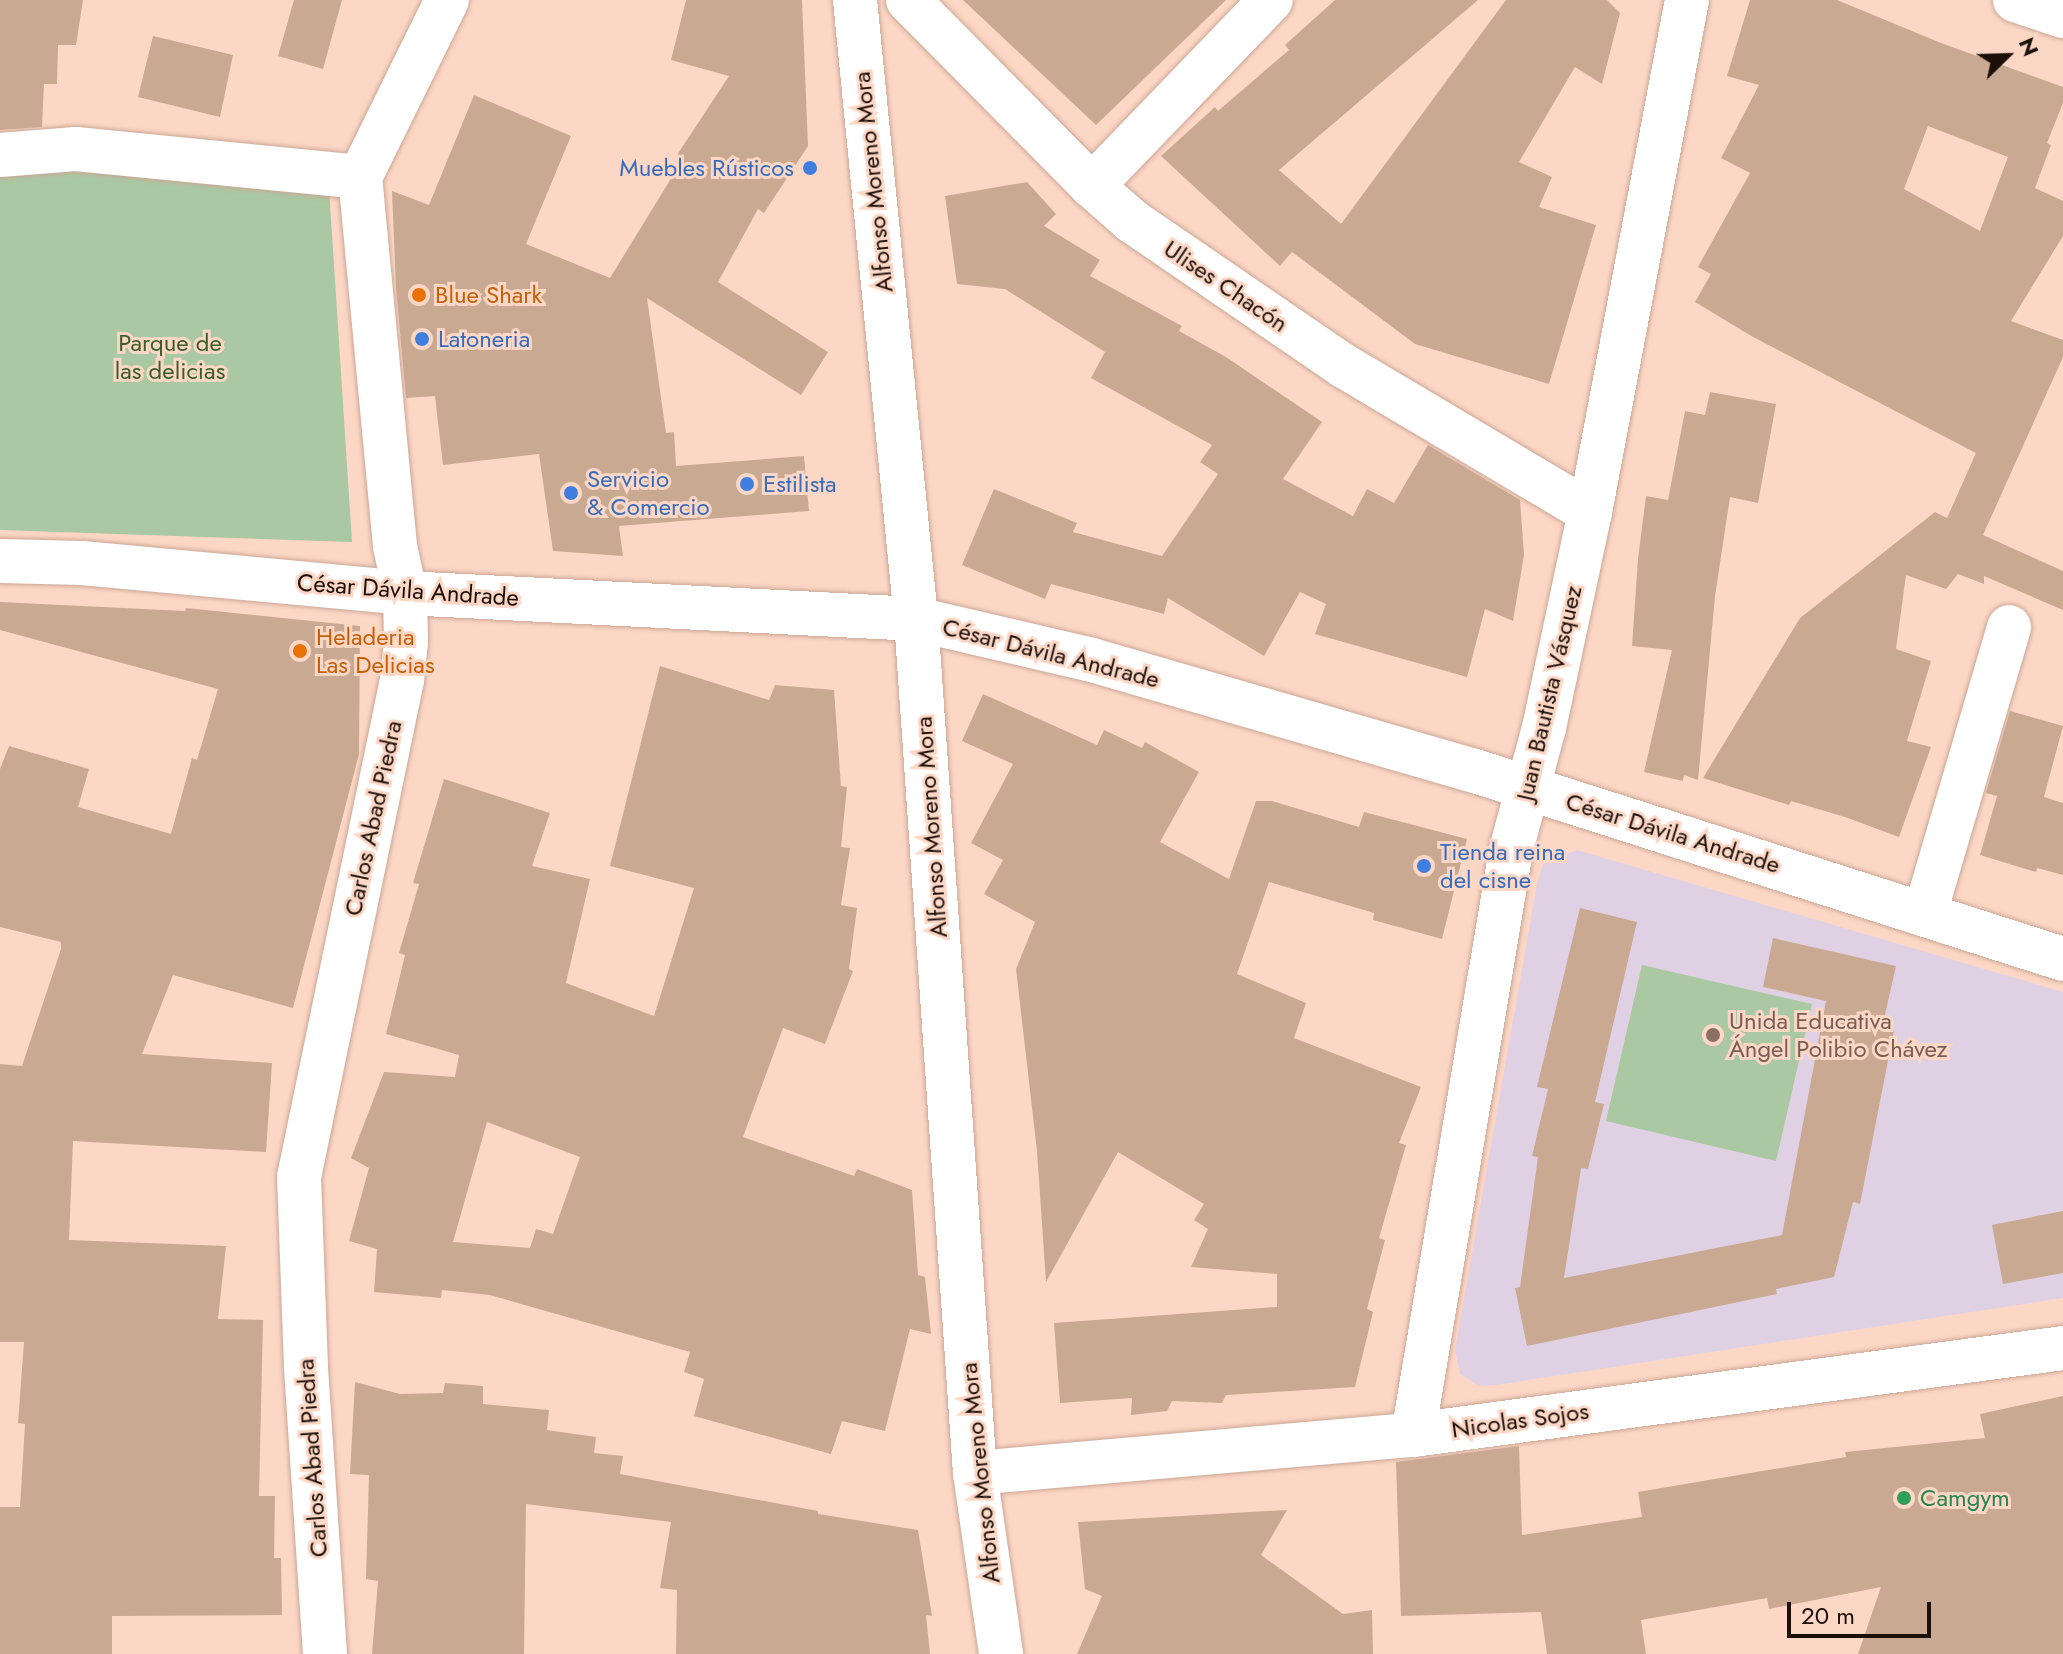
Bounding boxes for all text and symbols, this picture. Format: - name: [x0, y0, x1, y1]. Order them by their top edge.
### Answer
- north arrow: [1967, 16, 2047, 96]
- text: N: [2011, 32, 2047, 61]
- street label: Alfonso Moreno Mora: [847, 70, 899, 294]
- place label: Muebles Rústicos: [619, 154, 794, 182]
- marker: Muebles Rústicos: [801, 159, 819, 177]
- street label: Ulises Chacón: [1158, 234, 1294, 338]
- place label: Blue Shark: [435, 281, 542, 309]
- marker: Blue Shark: [410, 286, 428, 304]
- place label: Latoneria: [438, 325, 530, 353]
- park label: Parque de las delicias: [115, 329, 225, 385]
- marker: Latoneria: [413, 330, 431, 348]
- place label: Servicio & Comercio: [587, 465, 710, 521]
- place label: Estilista: [763, 470, 837, 498]
- marker: Estilista: [738, 475, 756, 493]
- marker: Servicio & Comercio: [562, 484, 580, 502]
- street label: César Dávila Andrade: [296, 568, 520, 612]
- street label: Juan Bautista Vásquez: [1510, 583, 1588, 803]
- street label: César Dávila Andrade: [940, 612, 1162, 694]
- place label: Heladeria Las Delicias: [316, 623, 435, 679]
- marker: Heladeria Las Delicias: [291, 642, 309, 660]
- street label: Alfonso Moreno Mora: [909, 715, 953, 939]
- street label: Carlos Abad Piedra: [338, 718, 408, 918]
- street label: César Dávila Andrade: [1563, 787, 1783, 879]
- place label: Tienda reina del cisne: [1440, 838, 1565, 894]
- marker: Tienda reina del cisne: [1415, 857, 1433, 875]
- place label: Unida Educativa Ángel Polibio Chávez: [1729, 1007, 1948, 1063]
- marker: Unida Educativa Ángel Polibio Chávez: [1704, 1026, 1722, 1044]
- street label: Carlos Abad Piedra: [291, 1358, 333, 1558]
- street label: Alfonso Moreno Mora: [954, 1361, 1006, 1585]
- street label: Nicolas Sojos: [1449, 1396, 1591, 1444]
- place label: Camgym: [1920, 1484, 2010, 1512]
- marker: Camgym: [1895, 1489, 1913, 1507]
- scale bar: [1791, 1586, 1935, 1636]
- text: 20 m: [1801, 1598, 1855, 1633]

